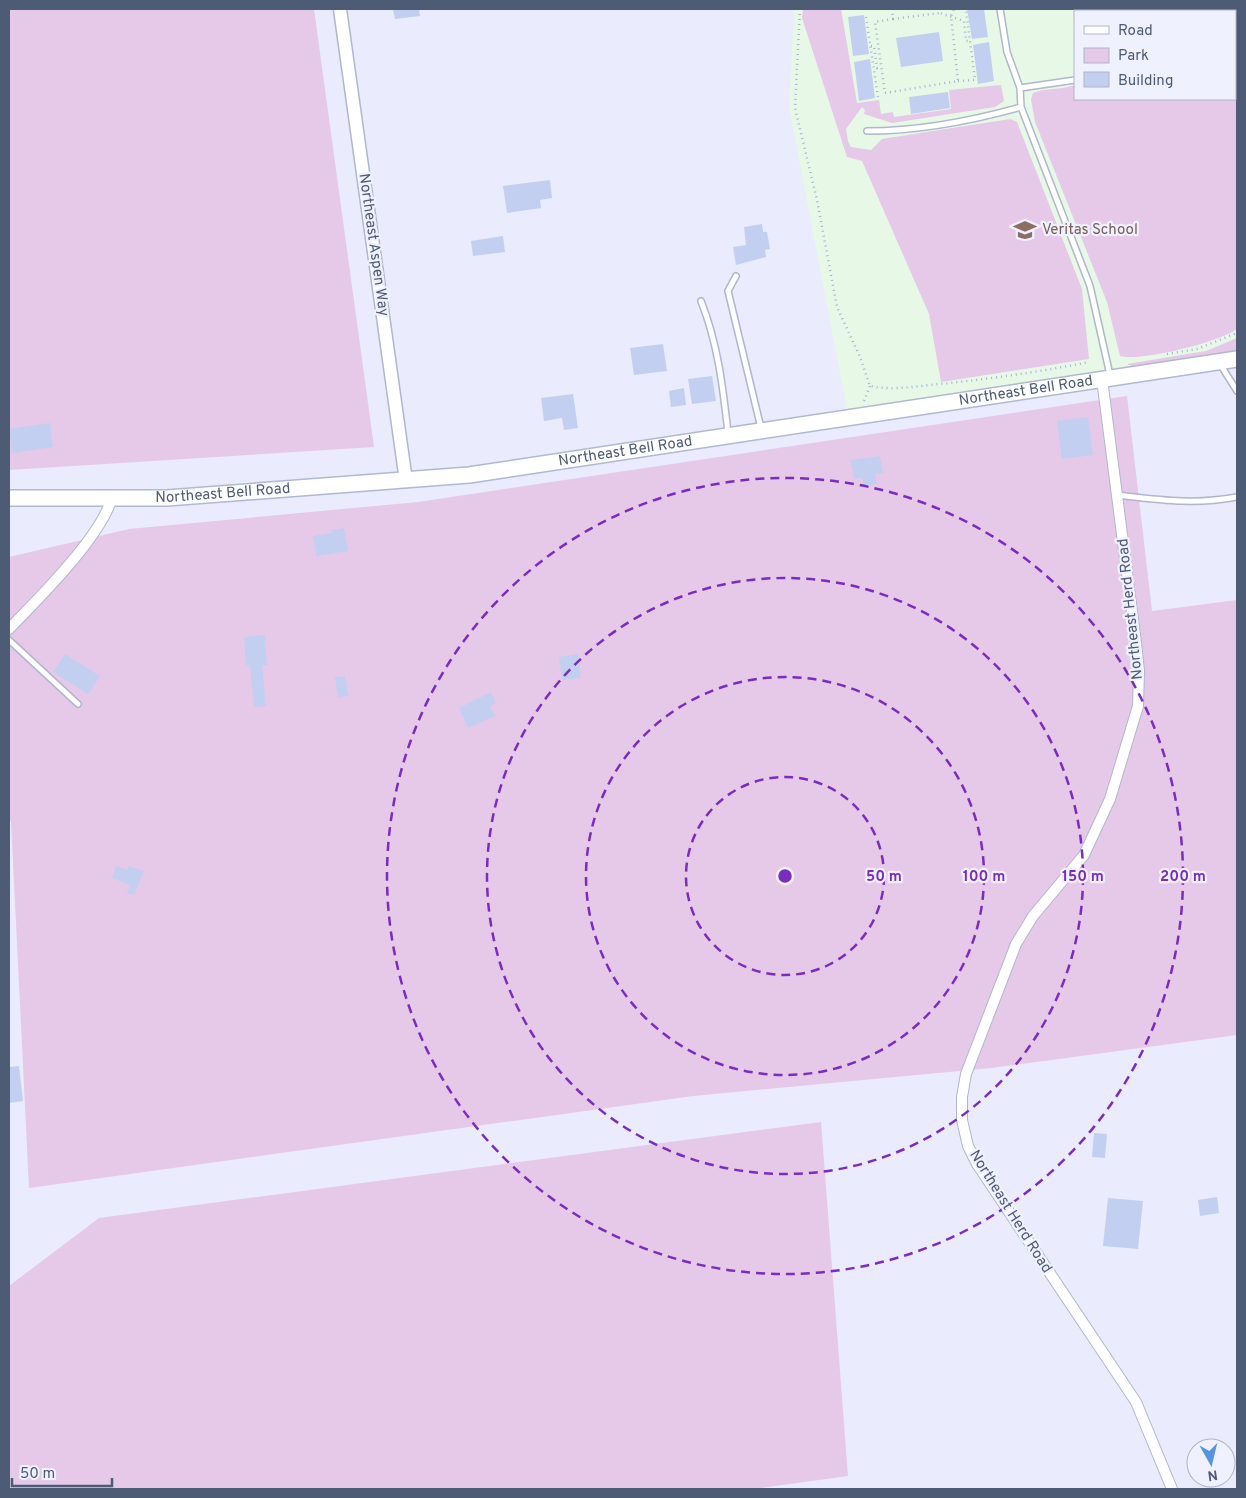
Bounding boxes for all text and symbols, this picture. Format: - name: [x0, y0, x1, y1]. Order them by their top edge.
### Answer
- legend: [1074, 10, 1236, 100]
- text: Road: [1118, 22, 1153, 41]
- text: Park: [1118, 47, 1149, 66]
- text: Building: [1118, 72, 1173, 91]
- street label: Northeast Aspen Way: [354, 172, 392, 318]
- school or university icon: Veritas School: [1012, 217, 1038, 243]
- place label: Veritas School: [1042, 221, 1138, 240]
- street label: Northeast Bell Road: [958, 371, 1094, 410]
- street label: Northeast Bell Road: [557, 432, 694, 471]
- street label: Northeast Bell Road: [155, 479, 291, 508]
- street label: Northeast Herd Road: [1114, 537, 1148, 681]
- centre of rings: [776, 867, 794, 885]
- text: 50 m: [866, 868, 902, 887]
- text: 100 m: [963, 868, 1005, 887]
- text: 150 m: [1062, 868, 1104, 887]
- text: 200 m: [1160, 868, 1206, 887]
- street label: Northeast Herd Road: [964, 1147, 1056, 1277]
- north arrow: [1186, 1438, 1236, 1488]
- scale bar: [12, 1456, 112, 1488]
- text: 50 m: [20, 1465, 55, 1484]
- text: N: [1206, 1465, 1219, 1484]

